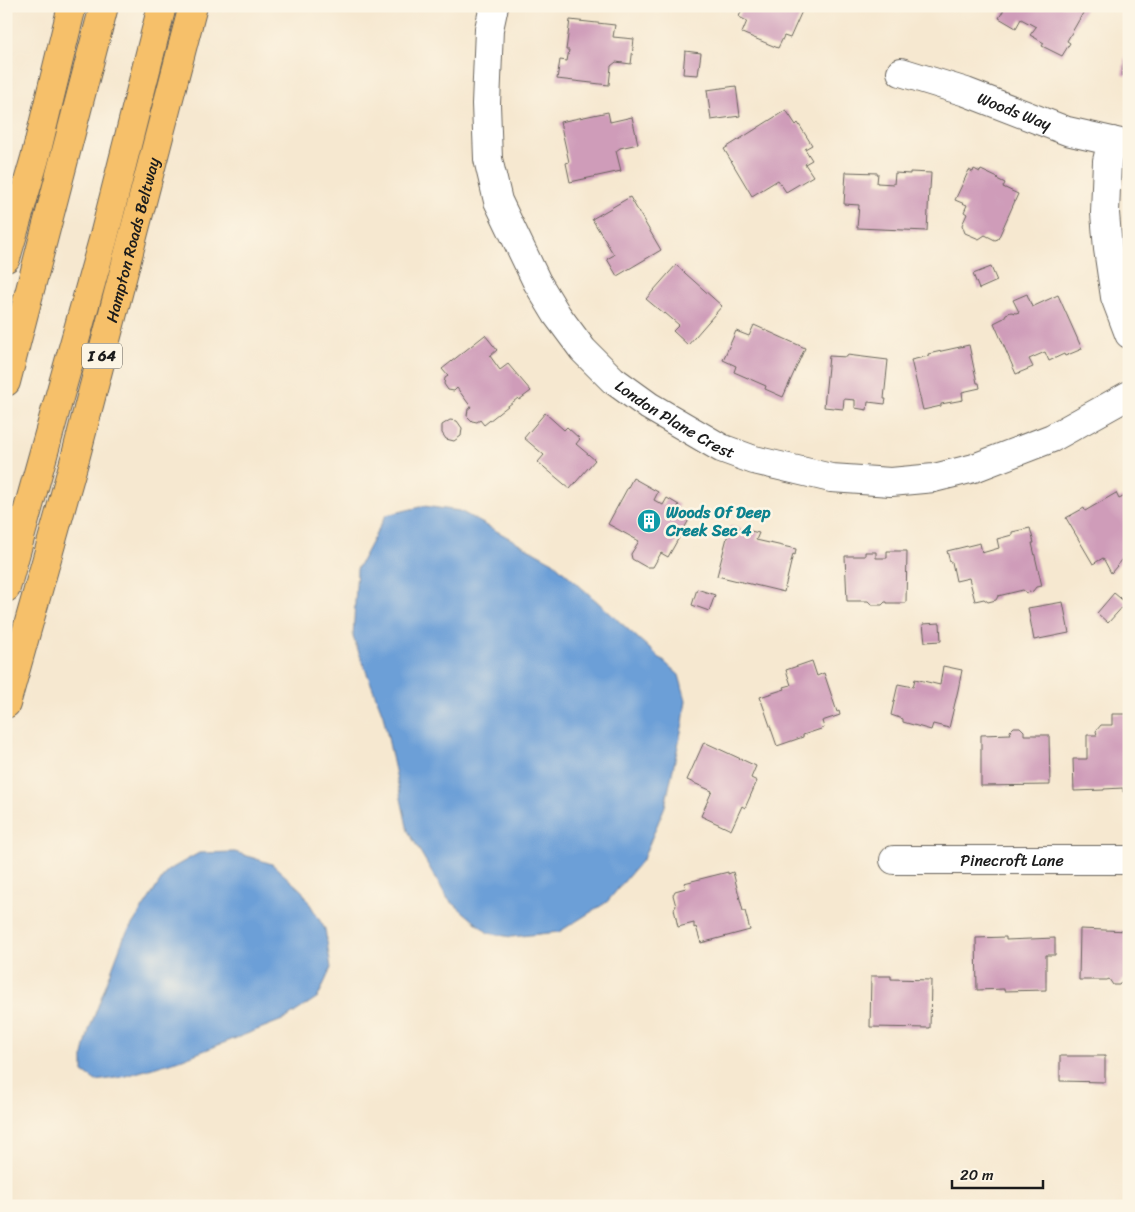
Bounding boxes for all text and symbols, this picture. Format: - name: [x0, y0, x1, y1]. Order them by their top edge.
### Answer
- street label: Woods Way: [973, 83, 1057, 138]
- street label: Hampton Roads Beltway: [97, 153, 168, 326]
- road number: I 64: [82, 344, 122, 368]
- street label: London Plane Crest: [609, 372, 739, 466]
- place label: Woods Of Deep Creek Sec 4: [665, 498, 771, 545]
- building icon: Woods Of Deep Creek Sec 4: [636, 508, 662, 534]
- street label: Pinecroft Lane: [960, 846, 1064, 875]
- scale bar: [952, 1157, 1044, 1189]
- text: 20 m: [960, 1162, 994, 1188]

